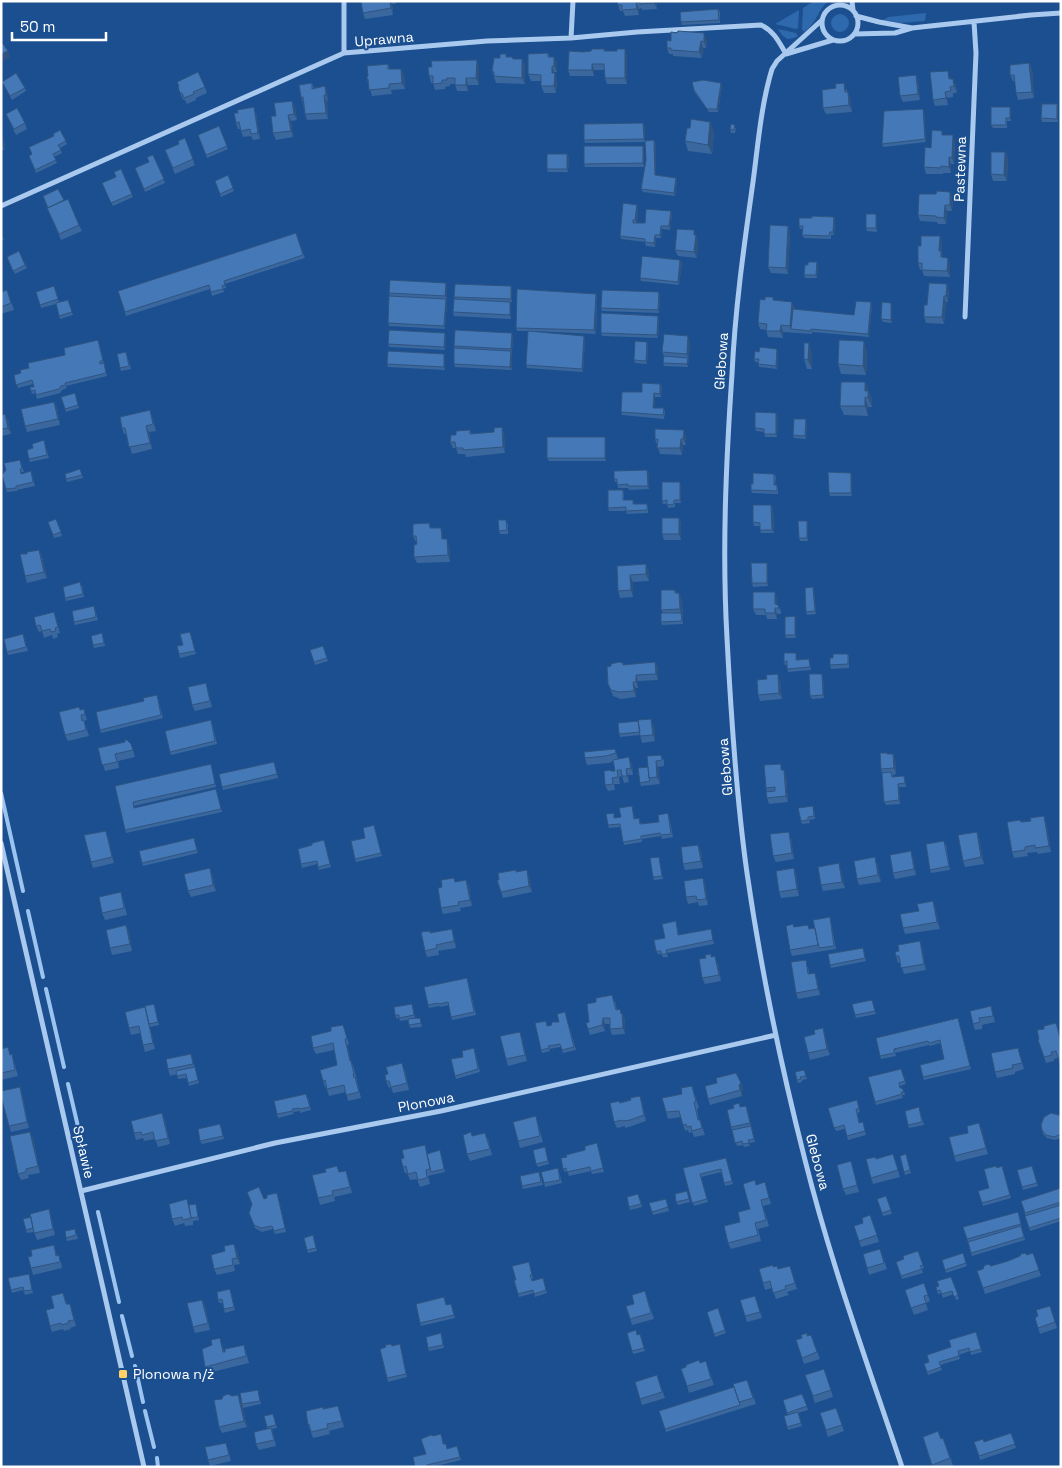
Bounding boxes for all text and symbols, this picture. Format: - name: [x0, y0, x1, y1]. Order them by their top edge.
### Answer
- scale bar: [12, 10, 106, 42]
- text: 50 m: [20, 17, 55, 36]
- street label: Uprawna: [354, 27, 414, 51]
- street label: Pastewna: [950, 136, 970, 202]
- street label: Glebowa: [710, 332, 732, 390]
- street label: Glebowa: [714, 738, 736, 796]
- street label: Plonowa: [396, 1088, 456, 1116]
- street label: Spławie: [69, 1124, 99, 1180]
- street label: Glebowa: [802, 1132, 834, 1192]
- place label: Plonowa n/ż: [133, 1365, 214, 1383]
- marker: Plonowa n/ż: [117, 1368, 129, 1380]

